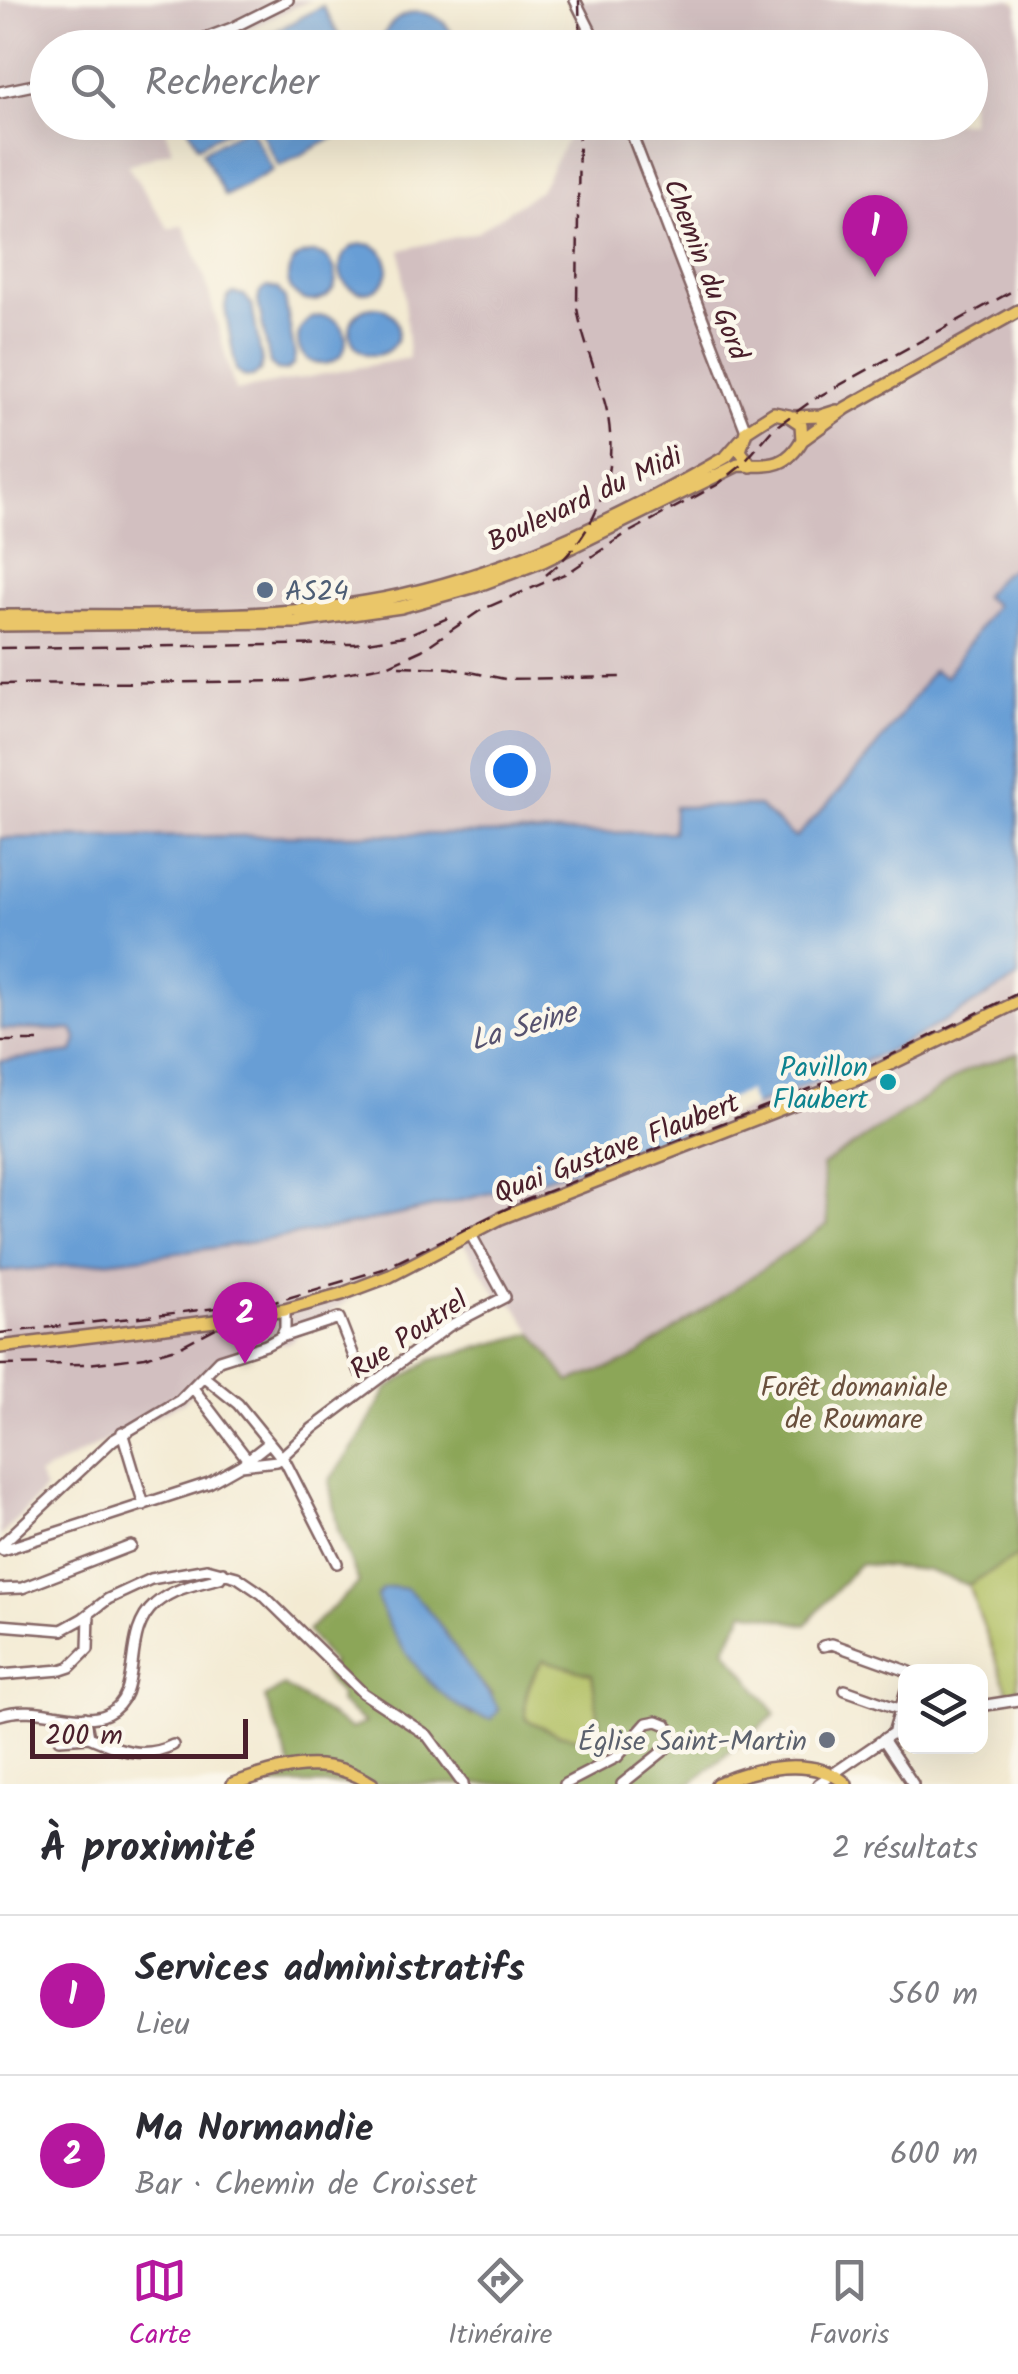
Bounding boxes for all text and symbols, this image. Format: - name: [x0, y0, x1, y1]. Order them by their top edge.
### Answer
- search box: [30, 30, 988, 140]
- text: Rechercher: [145, 55, 318, 115]
- icon: search: [65, 58, 120, 113]
- street label: Chemin du Gord: [649, 173, 760, 368]
- pin: 1: [842, 194, 908, 277]
- street label: Boulevard du Midi: [480, 435, 691, 565]
- place label: AS24: [285, 570, 349, 615]
- marker: AS24: [254, 579, 276, 601]
- your location: [485, 745, 536, 796]
- water label: La Seine: [465, 989, 585, 1066]
- place label: Pavillon Flaubert: [772, 1046, 869, 1123]
- marker: Pavillon Flaubert: [877, 1071, 899, 1093]
- street label: Quai Gustave Flaubert: [487, 1081, 747, 1217]
- street label: Rue Poutrel: [341, 1280, 478, 1392]
- pin: 2: [212, 1282, 278, 1364]
- park label: Forêt domaniale de Roumare: [760, 1366, 948, 1443]
- map controls: [898, 1664, 988, 1754]
- button: layers: [898, 1664, 988, 1754]
- scale bar: [30, 1714, 248, 1758]
- text: 200 m: [45, 1714, 123, 1759]
- place label: Église Saint-Martin: [578, 1720, 807, 1765]
- marker: Église Saint-Martin: [816, 1729, 838, 1751]
- text: À proximité: [40, 1816, 254, 1883]
- text: 2 résultats: [832, 1824, 978, 1875]
- text: Services administratifs: [135, 1940, 525, 2000]
- text: 1: [68, 1970, 77, 2021]
- text: 560 m: [889, 1970, 978, 2021]
- text: Lieu: [135, 2000, 190, 2051]
- text: Ma Normandie: [135, 2100, 373, 2160]
- text: 2: [63, 2130, 82, 2181]
- text: 600 m: [890, 2130, 978, 2181]
- text: Bar · Chemin de Croisset: [135, 2160, 477, 2211]
- tab: Carte: [128, 2253, 191, 2358]
- tab: Itinéraire: [448, 2253, 552, 2358]
- tab: Favoris: [809, 2253, 889, 2358]

